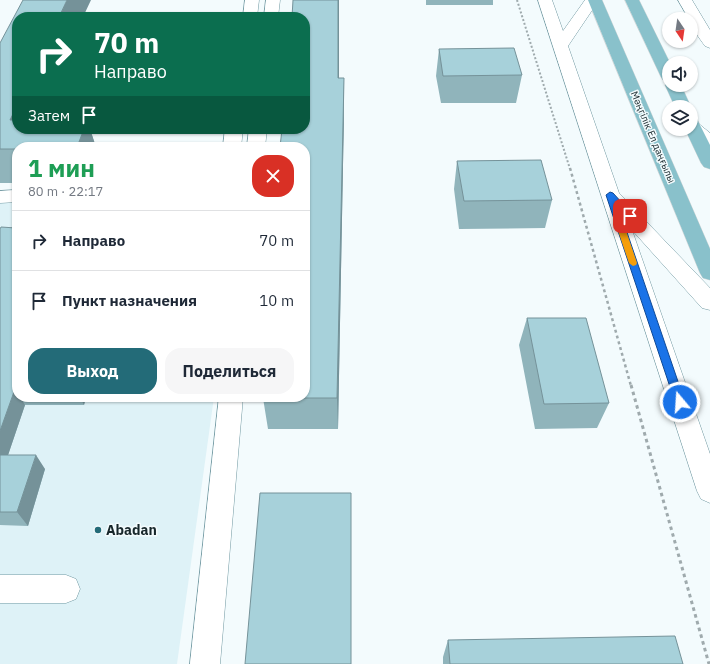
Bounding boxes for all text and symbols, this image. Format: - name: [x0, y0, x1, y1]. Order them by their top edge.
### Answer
- north arrow: [662, 12, 698, 48]
- map controls: [662, 12, 698, 136]
- text: 70 m: [94, 24, 159, 61]
- icon: right: [28, 28, 80, 80]
- button: sound: [662, 56, 698, 92]
- text: Направо: [94, 60, 167, 83]
- street label: Мәңгілік Ел даңғылы: [628, 89, 678, 185]
- button: layers: [662, 100, 698, 136]
- icon: arrive: [78, 104, 100, 126]
- text: Затем: [28, 106, 70, 125]
- text: 1 мин: [28, 152, 95, 184]
- button: close: [252, 155, 294, 197]
- text: 80 m · 22:17: [28, 183, 103, 200]
- pin: [613, 199, 647, 233]
- icon: arrive: [619, 205, 641, 227]
- icon: right: [28, 230, 50, 252]
- text: Направо: [62, 231, 125, 250]
- text: 70 m: [259, 231, 294, 250]
- icon: arrive: [28, 290, 50, 312]
- text: Пункт назначения: [62, 291, 197, 310]
- text: 10 m: [259, 291, 294, 310]
- button: Выход: [28, 348, 157, 394]
- button: Поделиться: [165, 348, 294, 394]
- position arrow: [659, 381, 701, 423]
- place label: Abadan: [106, 521, 157, 539]
- marker: Abadan: [93, 525, 103, 535]

